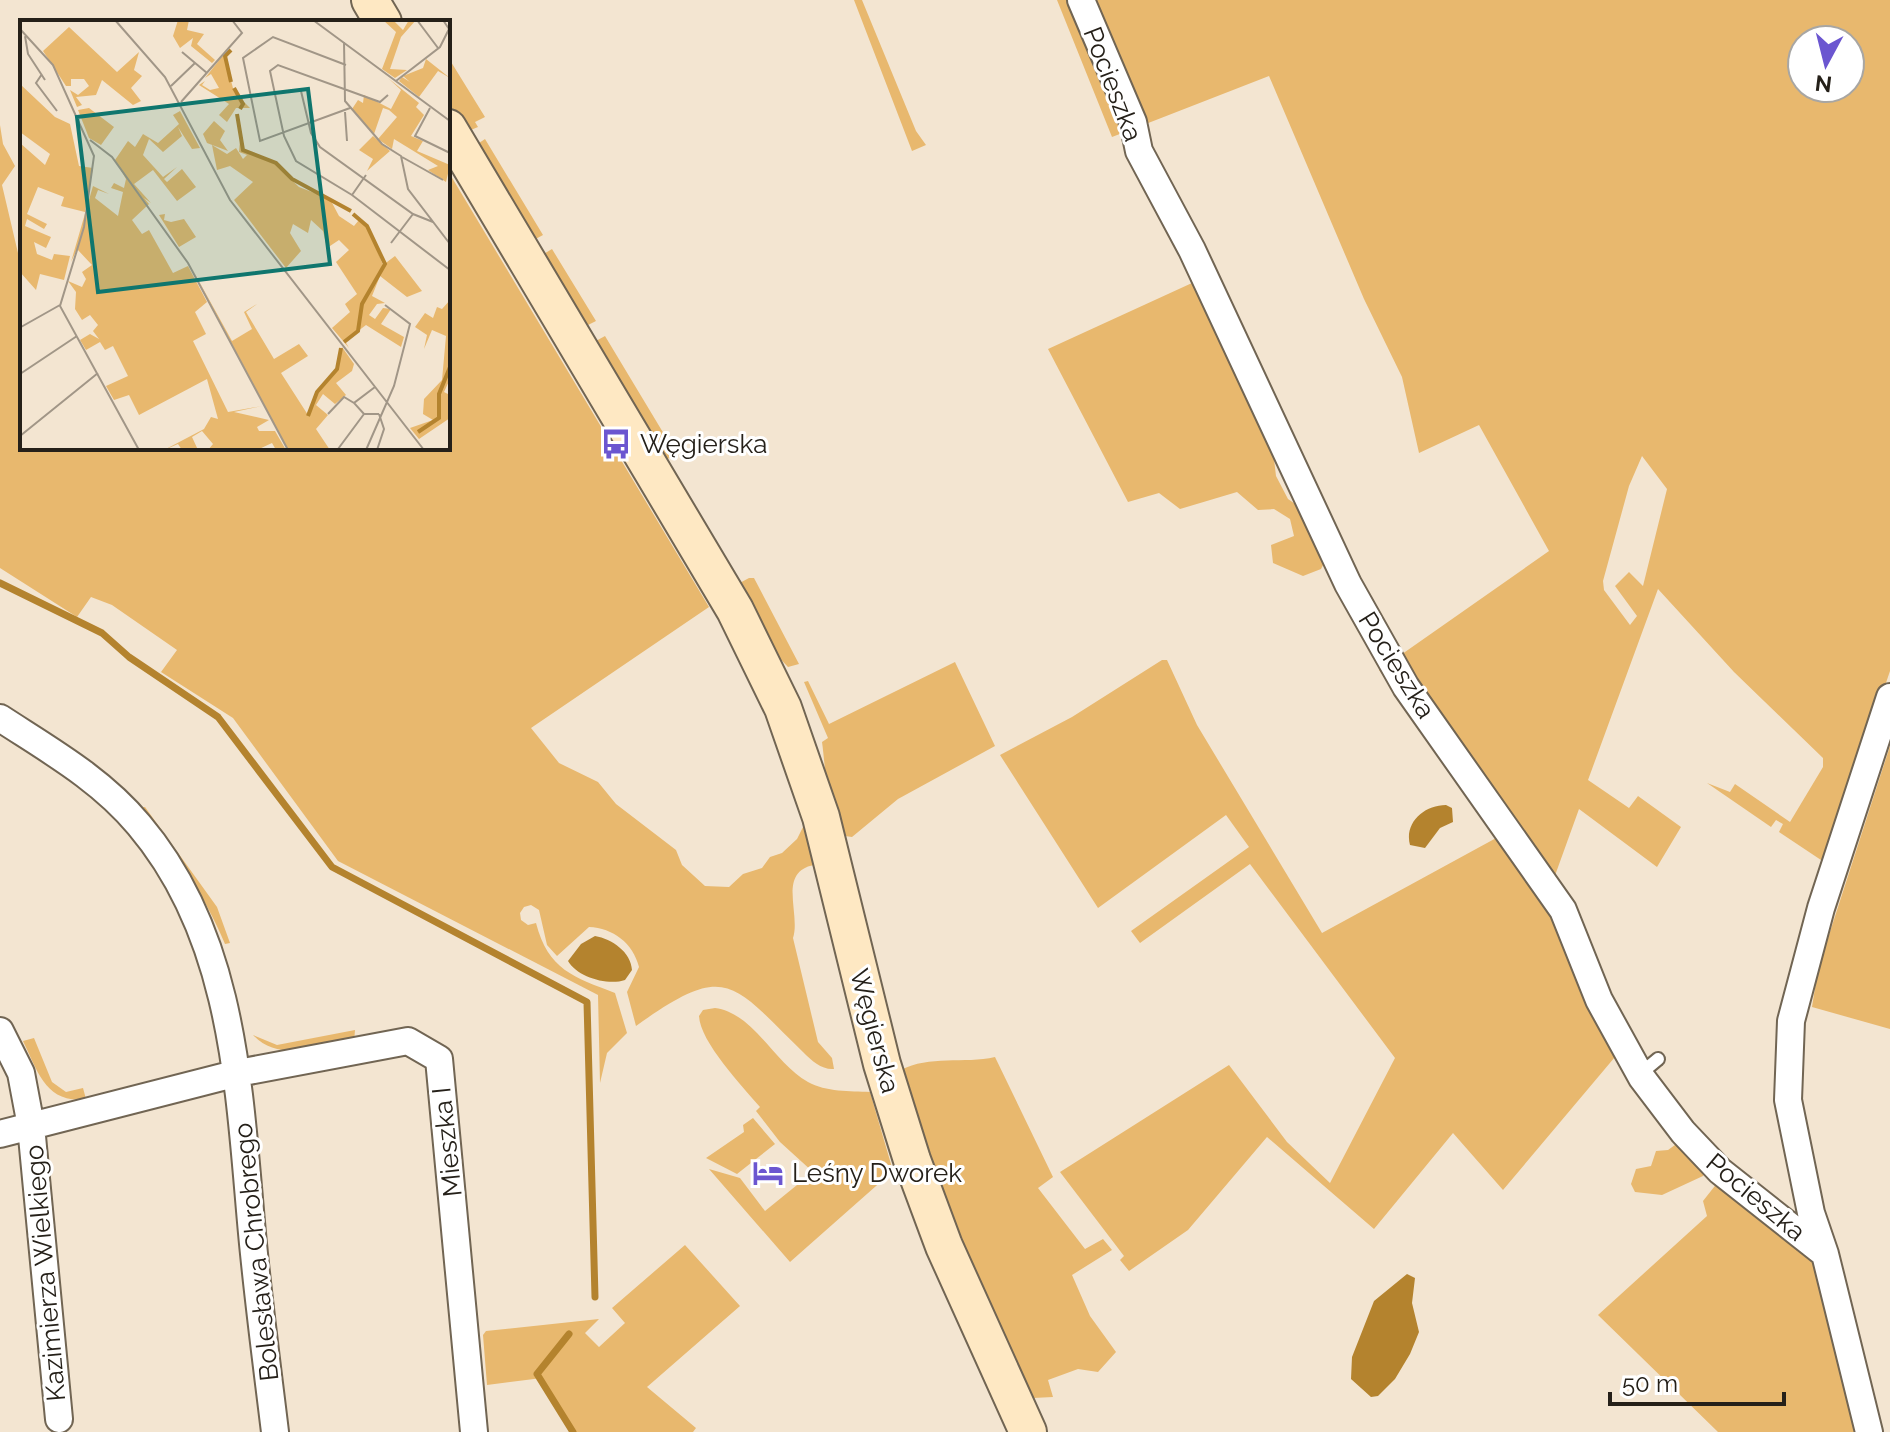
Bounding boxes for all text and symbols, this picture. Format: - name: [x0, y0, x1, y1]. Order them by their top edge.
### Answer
- inset map: [20, 20, 450, 450]
- street label: Pocieszka: [1078, 23, 1148, 145]
- north arrow: [1786, 24, 1866, 104]
- text: N: [1814, 70, 1833, 98]
- bus stop icon: Węgierska: [599, 427, 633, 461]
- place label: Węgierska: [640, 429, 767, 459]
- street label: Pocieszka: [1353, 606, 1441, 724]
- street label: Węgierska: [844, 966, 906, 1096]
- street label: Mieszka I: [426, 1086, 468, 1198]
- street label: Bolesława Chrobrego: [228, 1121, 284, 1383]
- street label: Kazimierza Wielkiego: [19, 1143, 71, 1403]
- street label: Pocieszka: [1700, 1147, 1812, 1247]
- hotel icon: Leśny Dworek: [751, 1156, 785, 1190]
- place label: Leśny Dworek: [792, 1158, 962, 1188]
- scale bar: [1610, 1356, 1784, 1406]
- text: 50 m: [1622, 1369, 1678, 1398]

